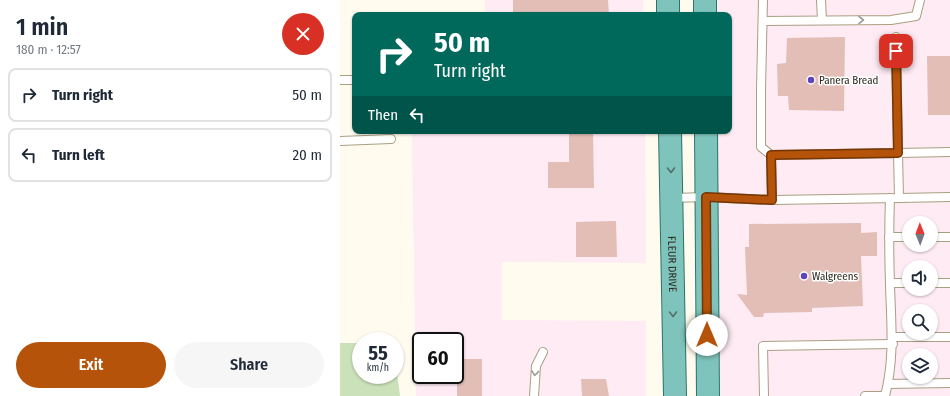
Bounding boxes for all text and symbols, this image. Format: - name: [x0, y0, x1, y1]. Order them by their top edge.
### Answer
- text: 1 min: [16, 13, 68, 41]
- button: close: [282, 13, 324, 55]
- one-way arrow: [858, 16, 864, 24]
- text: 50 m: [434, 26, 490, 59]
- icon: right: [368, 28, 420, 80]
- pin: [879, 34, 913, 68]
- icon: arrive: [885, 40, 907, 62]
- text: 180 m · 12:57: [16, 42, 81, 57]
- text: Turn right: [434, 60, 506, 82]
- place label: Panera Bread: [819, 74, 878, 87]
- marker: Panera Bread: [806, 75, 816, 85]
- icon: right: [18, 84, 40, 106]
- text: Turn right: [52, 86, 113, 104]
- text: 50 m: [292, 86, 322, 104]
- icon: left: [406, 104, 428, 126]
- text: Then: [368, 106, 398, 124]
- icon: left: [18, 144, 40, 166]
- text: Turn left: [52, 146, 105, 164]
- text: 20 m: [293, 146, 322, 164]
- one-way arrow: [667, 167, 675, 173]
- north arrow: [902, 216, 938, 252]
- map controls: [902, 216, 938, 384]
- street label: FLEUR DRIVE: [665, 236, 679, 292]
- button: sound: [902, 260, 938, 296]
- place label: Walgreens: [812, 270, 858, 283]
- marker: Walgreens: [799, 271, 809, 281]
- button: search: [902, 304, 938, 340]
- one-way arrow: [669, 311, 677, 317]
- position arrow: [686, 314, 728, 356]
- speed limit sign: 60: [412, 332, 464, 384]
- text: 55: [368, 341, 388, 365]
- button: Exit: [16, 342, 166, 388]
- button: Share: [174, 342, 324, 388]
- button: layers: [902, 348, 938, 384]
- text: km/h: [367, 362, 389, 374]
- one-way arrow: [531, 370, 540, 376]

